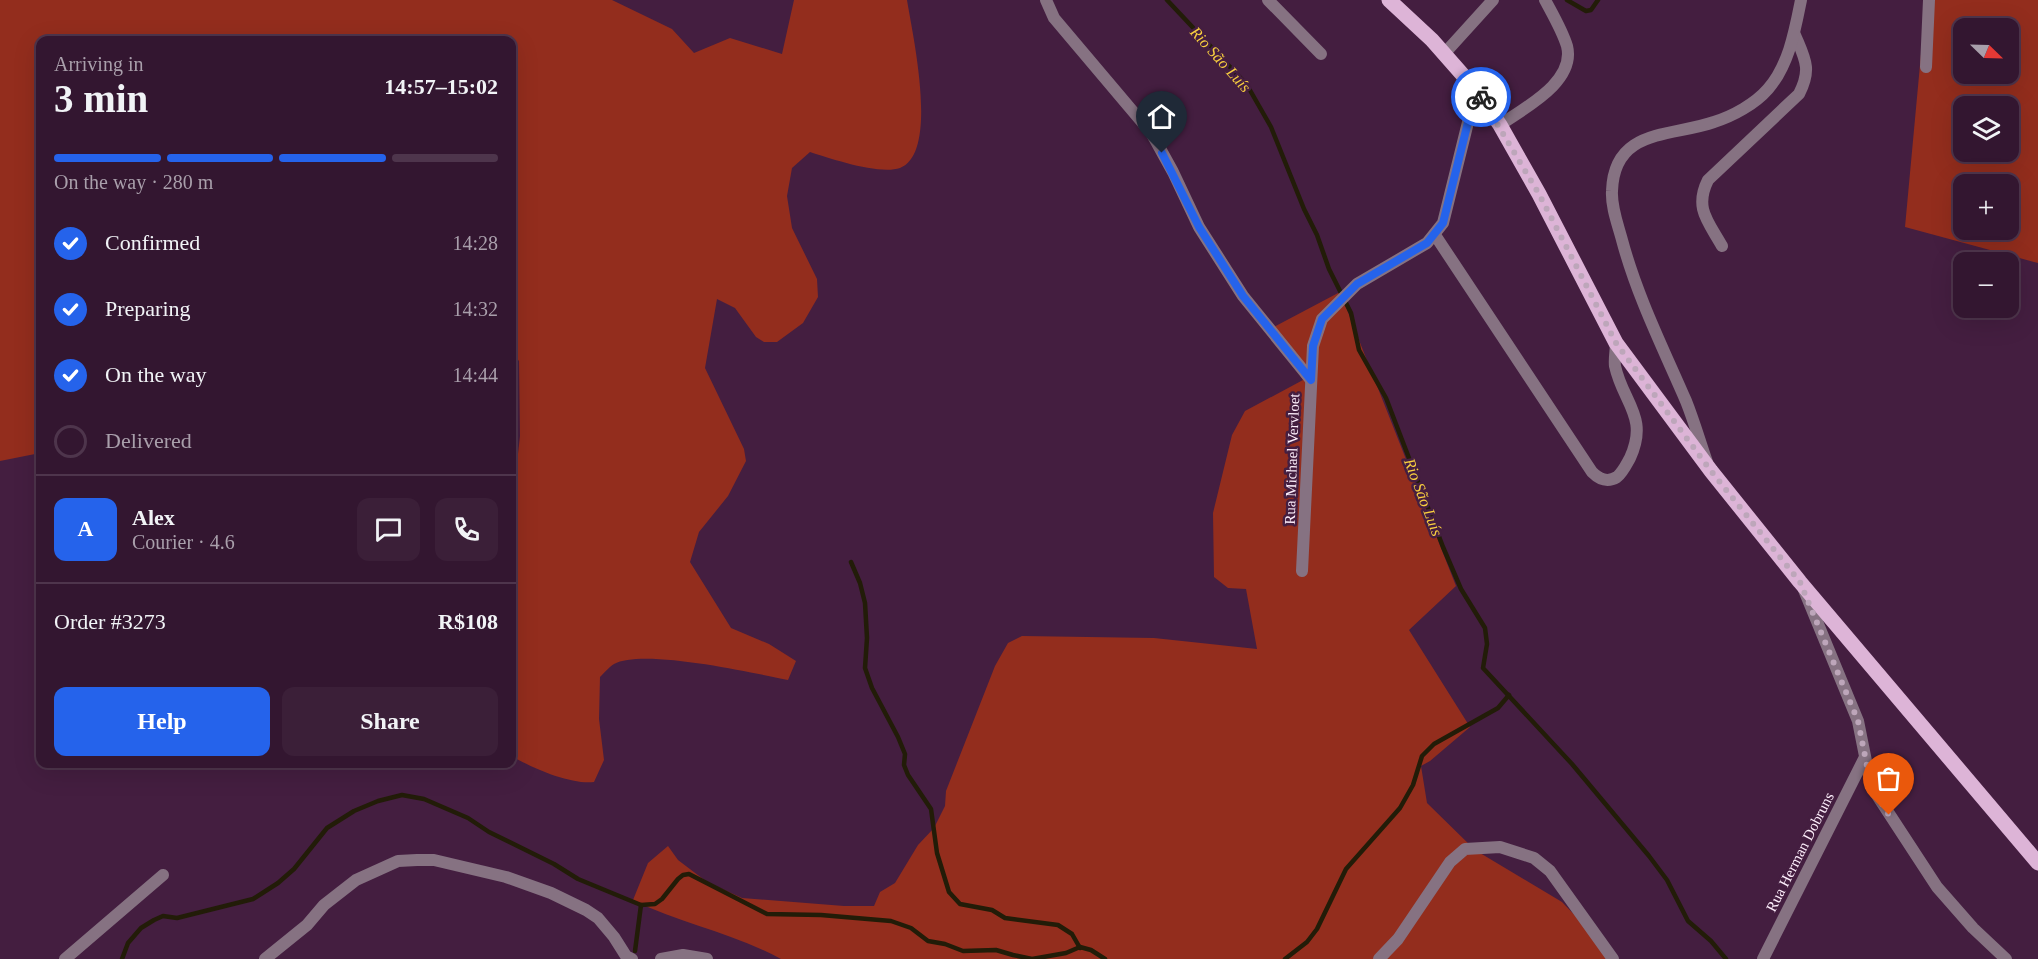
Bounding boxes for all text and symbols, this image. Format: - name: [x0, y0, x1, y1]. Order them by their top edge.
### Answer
- north arrow: [1953, 18, 2019, 84]
- map controls: [1953, 18, 2019, 318]
- water label: Rio São Luís: [1186, 23, 1254, 95]
- text: Arriving in: [54, 53, 143, 75]
- courier: [1451, 67, 1511, 127]
- text: 14:57–15:02: [384, 74, 498, 99]
- text: 3 min: [54, 77, 148, 120]
- icon: bike: [1465, 81, 1498, 114]
- pin: [1136, 91, 1187, 153]
- button: layers: [1953, 96, 2019, 162]
- icon: home: [1145, 100, 1178, 133]
- text: On the way · 280 m: [54, 171, 213, 193]
- button: +: [1953, 174, 2019, 240]
- icon: check: [54, 227, 87, 260]
- text: Confirmed: [105, 230, 200, 255]
- text: 14:28: [452, 232, 498, 254]
- button: −: [1953, 252, 2019, 318]
- icon: check: [54, 293, 87, 326]
- text: Preparing: [105, 296, 191, 321]
- text: 14:32: [452, 298, 498, 320]
- icon: check: [54, 359, 87, 392]
- text: On the way: [105, 362, 206, 387]
- text: 14:44: [452, 364, 498, 386]
- street label: Rua Michael Vervloet: [1282, 392, 1302, 525]
- text: Delivered: [105, 428, 192, 453]
- water label: Rio São Luís: [1401, 455, 1446, 538]
- button: chat: [357, 498, 420, 561]
- button: phone: [435, 498, 498, 561]
- text: Alex: [132, 505, 175, 530]
- text: A: [78, 516, 93, 541]
- text: Courier · 4.6: [132, 531, 235, 553]
- text: Order #3273: [54, 609, 166, 634]
- text: R$108: [438, 609, 498, 634]
- button: Help: [54, 687, 270, 756]
- button: Share: [282, 687, 498, 756]
- pin: [1863, 753, 1914, 815]
- icon: bag: [1872, 762, 1905, 795]
- street label: Rua Herman Dobruns: [1763, 790, 1837, 914]

